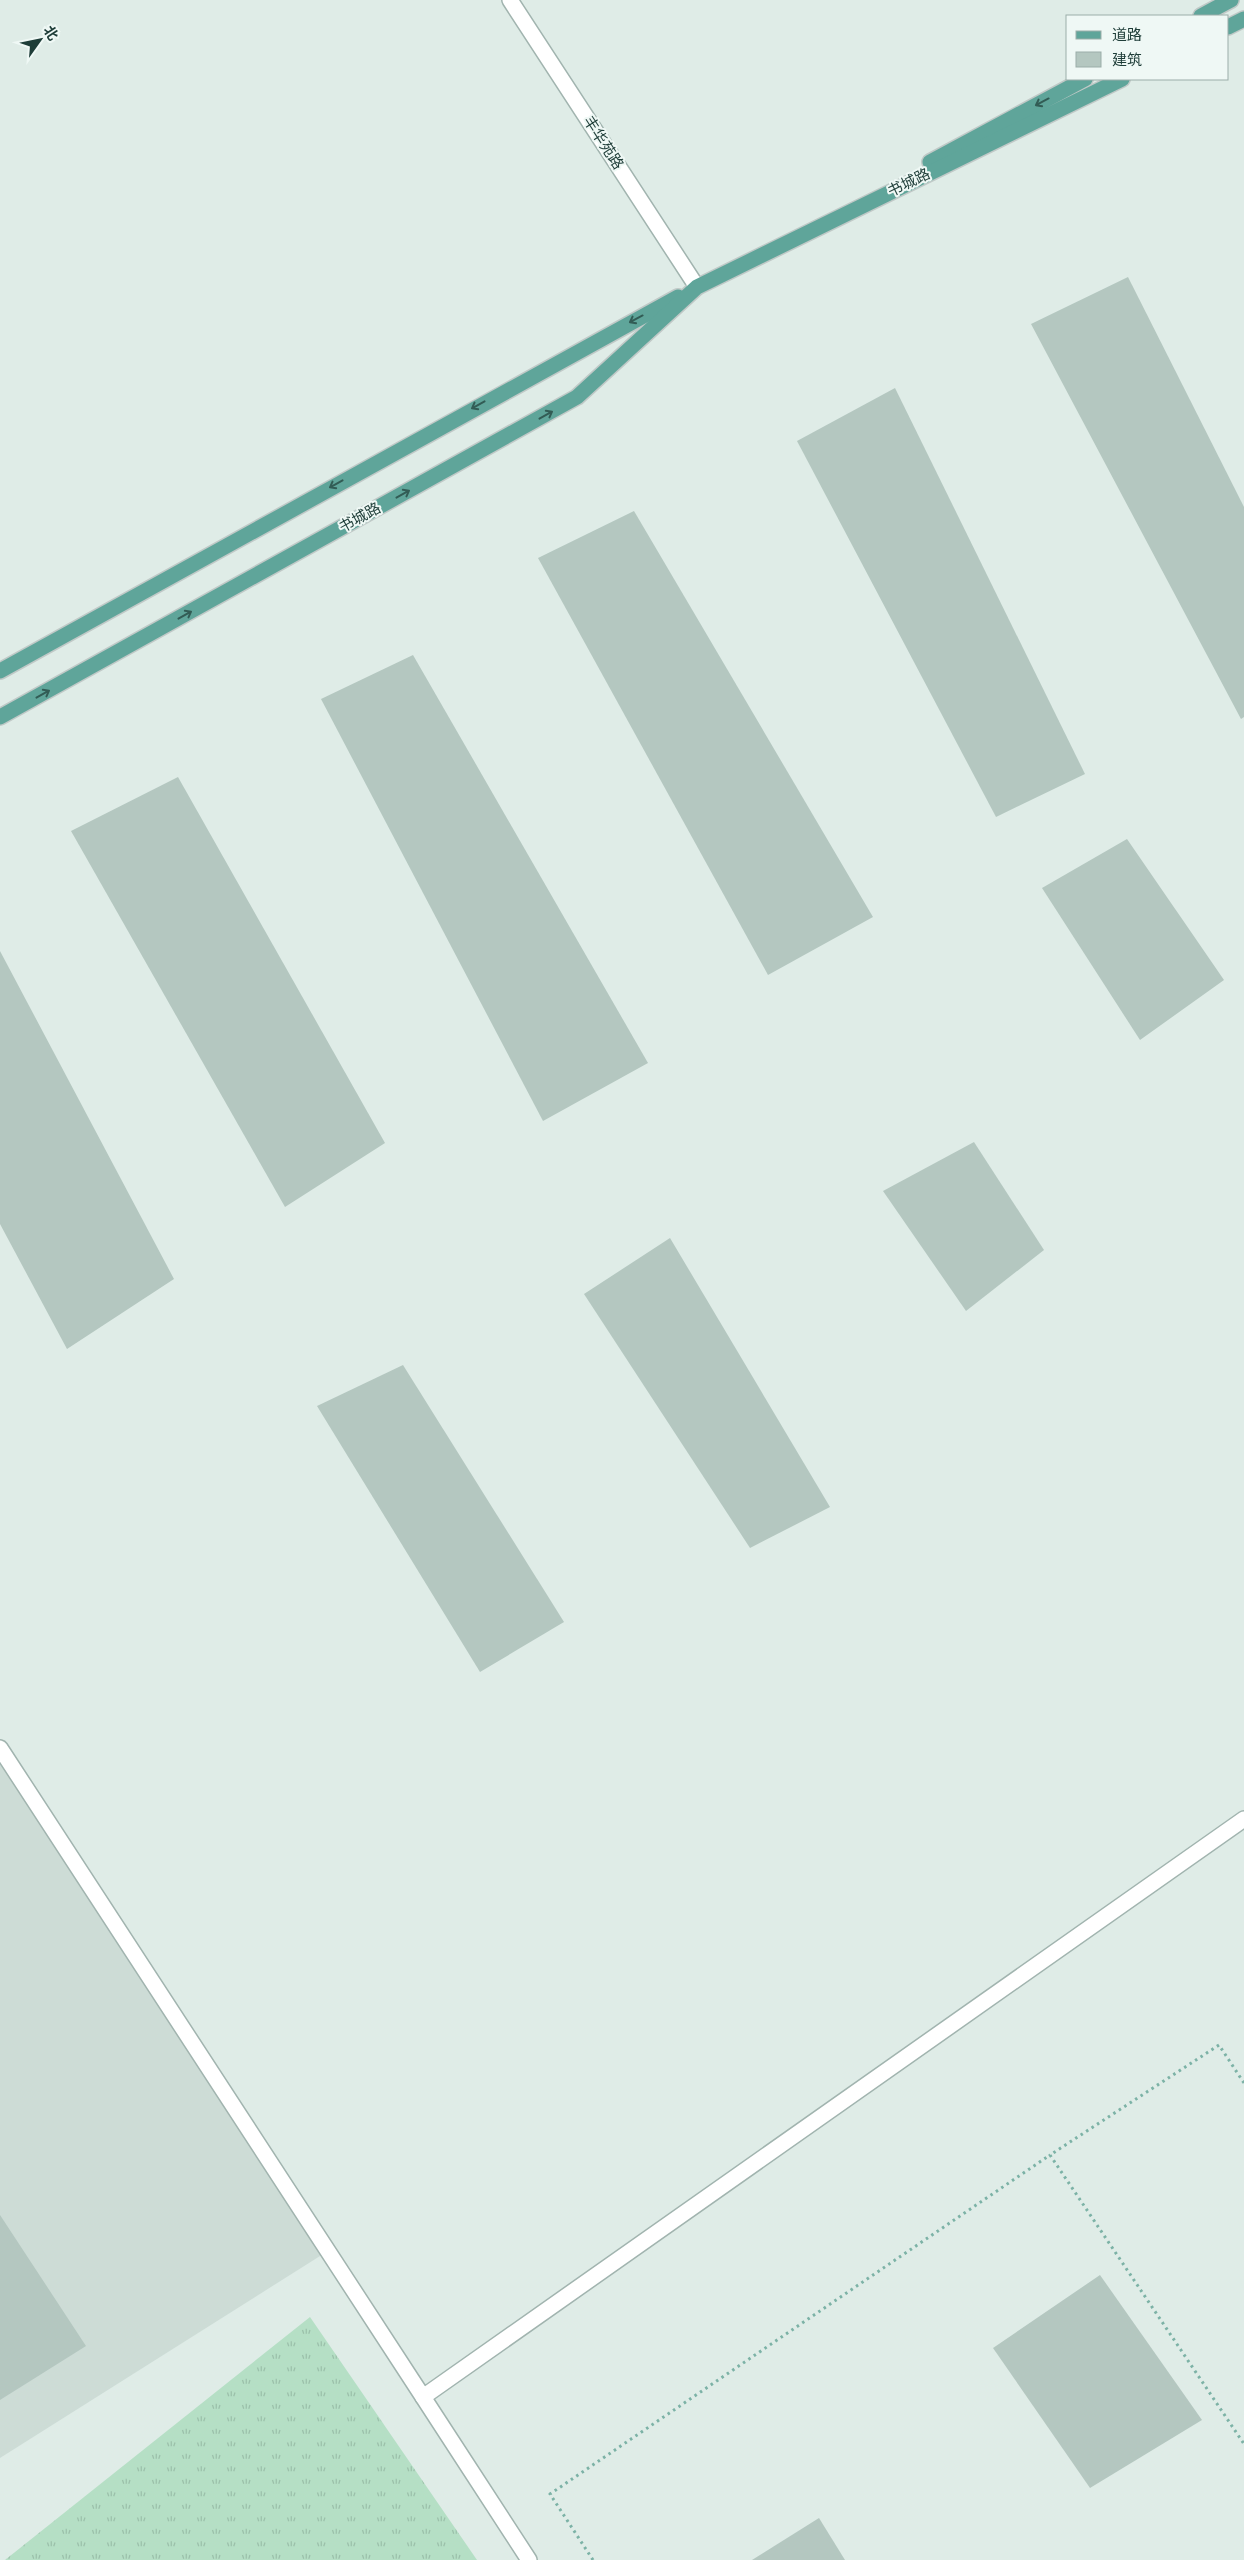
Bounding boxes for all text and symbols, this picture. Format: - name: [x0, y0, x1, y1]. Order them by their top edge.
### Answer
- north arrow: [15, 15, 65, 65]
- legend: [1066, 15, 1229, 80]
- text: 北: [40, 23, 61, 43]
- text: 道路: [1112, 27, 1142, 43]
- text: 建筑: [1112, 52, 1142, 68]
- one-way arrow: [1034, 97, 1049, 107]
- street label: 丰华苑路: [580, 113, 627, 172]
- street label: 书城路: [885, 165, 933, 200]
- one-way arrow: [629, 314, 644, 324]
- one-way arrow: [472, 401, 486, 411]
- one-way arrow: [538, 410, 553, 420]
- one-way arrow: [329, 479, 344, 489]
- one-way arrow: [396, 488, 410, 498]
- street label: 书城路: [336, 500, 383, 535]
- one-way arrow: [177, 610, 192, 620]
- one-way arrow: [35, 688, 49, 698]

